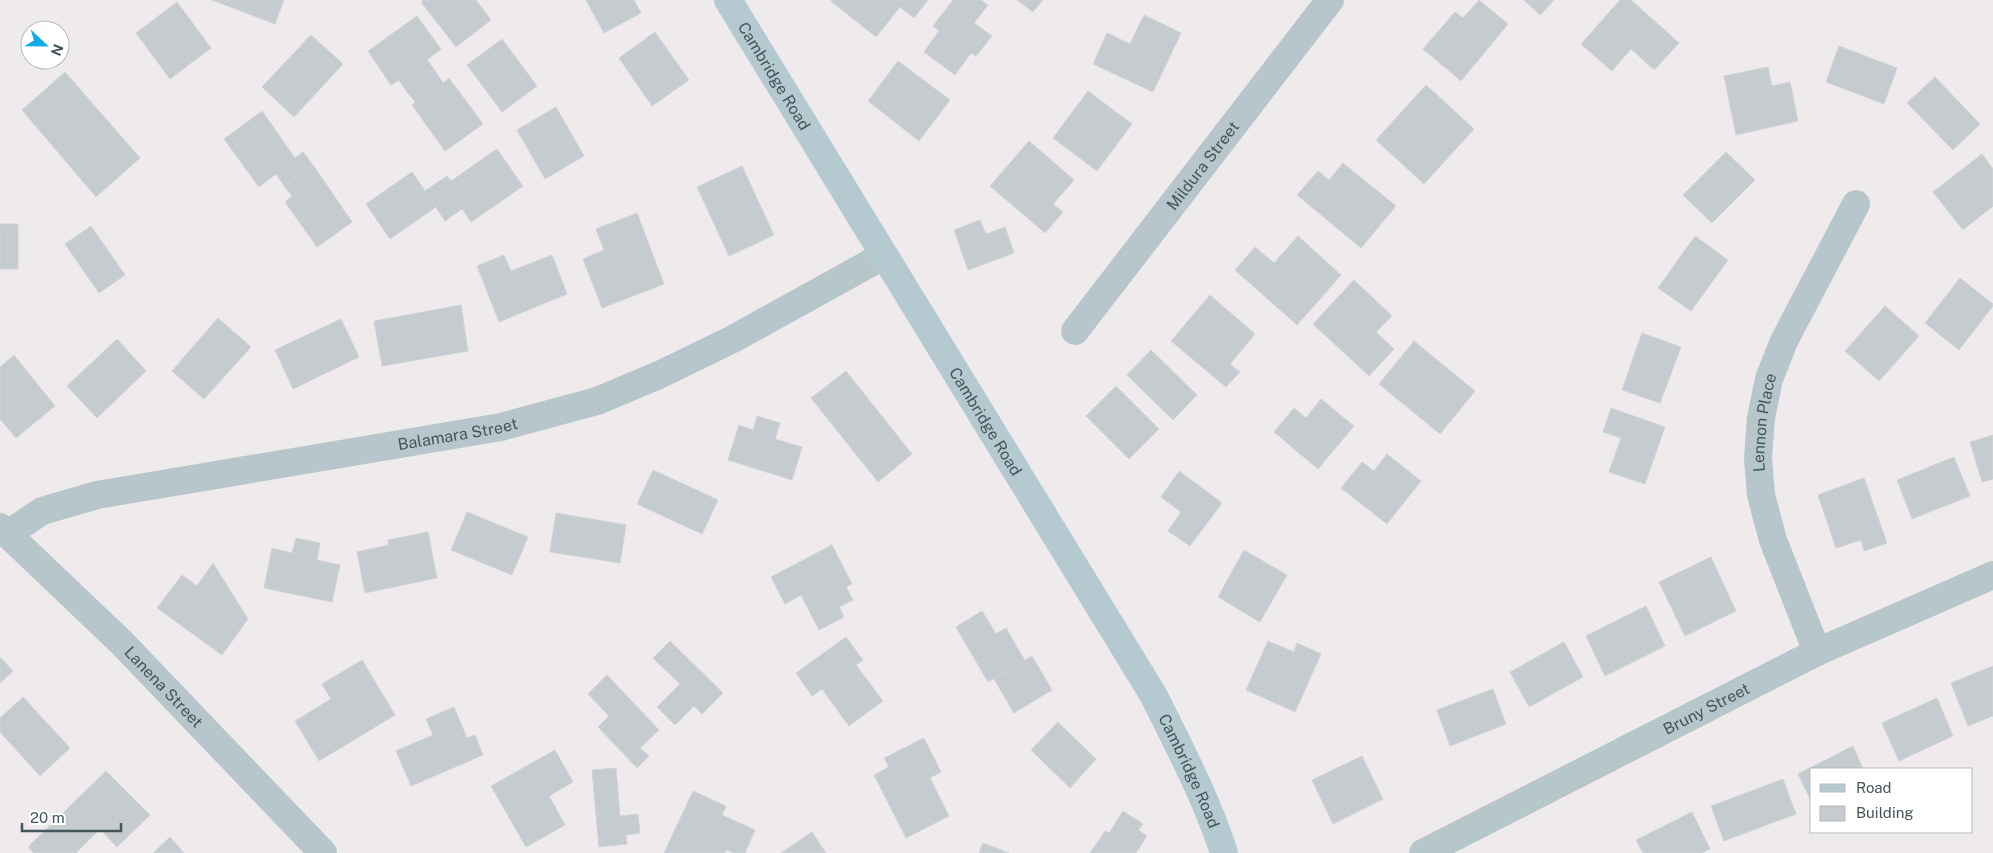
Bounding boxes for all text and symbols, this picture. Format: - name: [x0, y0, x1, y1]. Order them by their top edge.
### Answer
- street label: Cambridge Road: [734, 18, 815, 133]
- north arrow: [20, 20, 70, 70]
- text: N: [48, 42, 67, 58]
- street label: Mildura Street: [1162, 117, 1243, 214]
- street label: Cambridge Road: [946, 364, 1026, 479]
- street label: Lennon Place: [1748, 370, 1780, 473]
- street label: Balamara Street: [396, 413, 520, 454]
- street label: Lanena Street: [121, 642, 207, 731]
- street label: Bruny Street: [1660, 679, 1753, 738]
- street label: Cambridge Road: [1155, 711, 1224, 831]
- legend: [1810, 768, 1973, 833]
- text: Road: [1856, 779, 1892, 796]
- scale bar: [22, 800, 121, 832]
- text: Building: [1856, 804, 1914, 821]
- text: 20 m: [30, 809, 65, 826]

